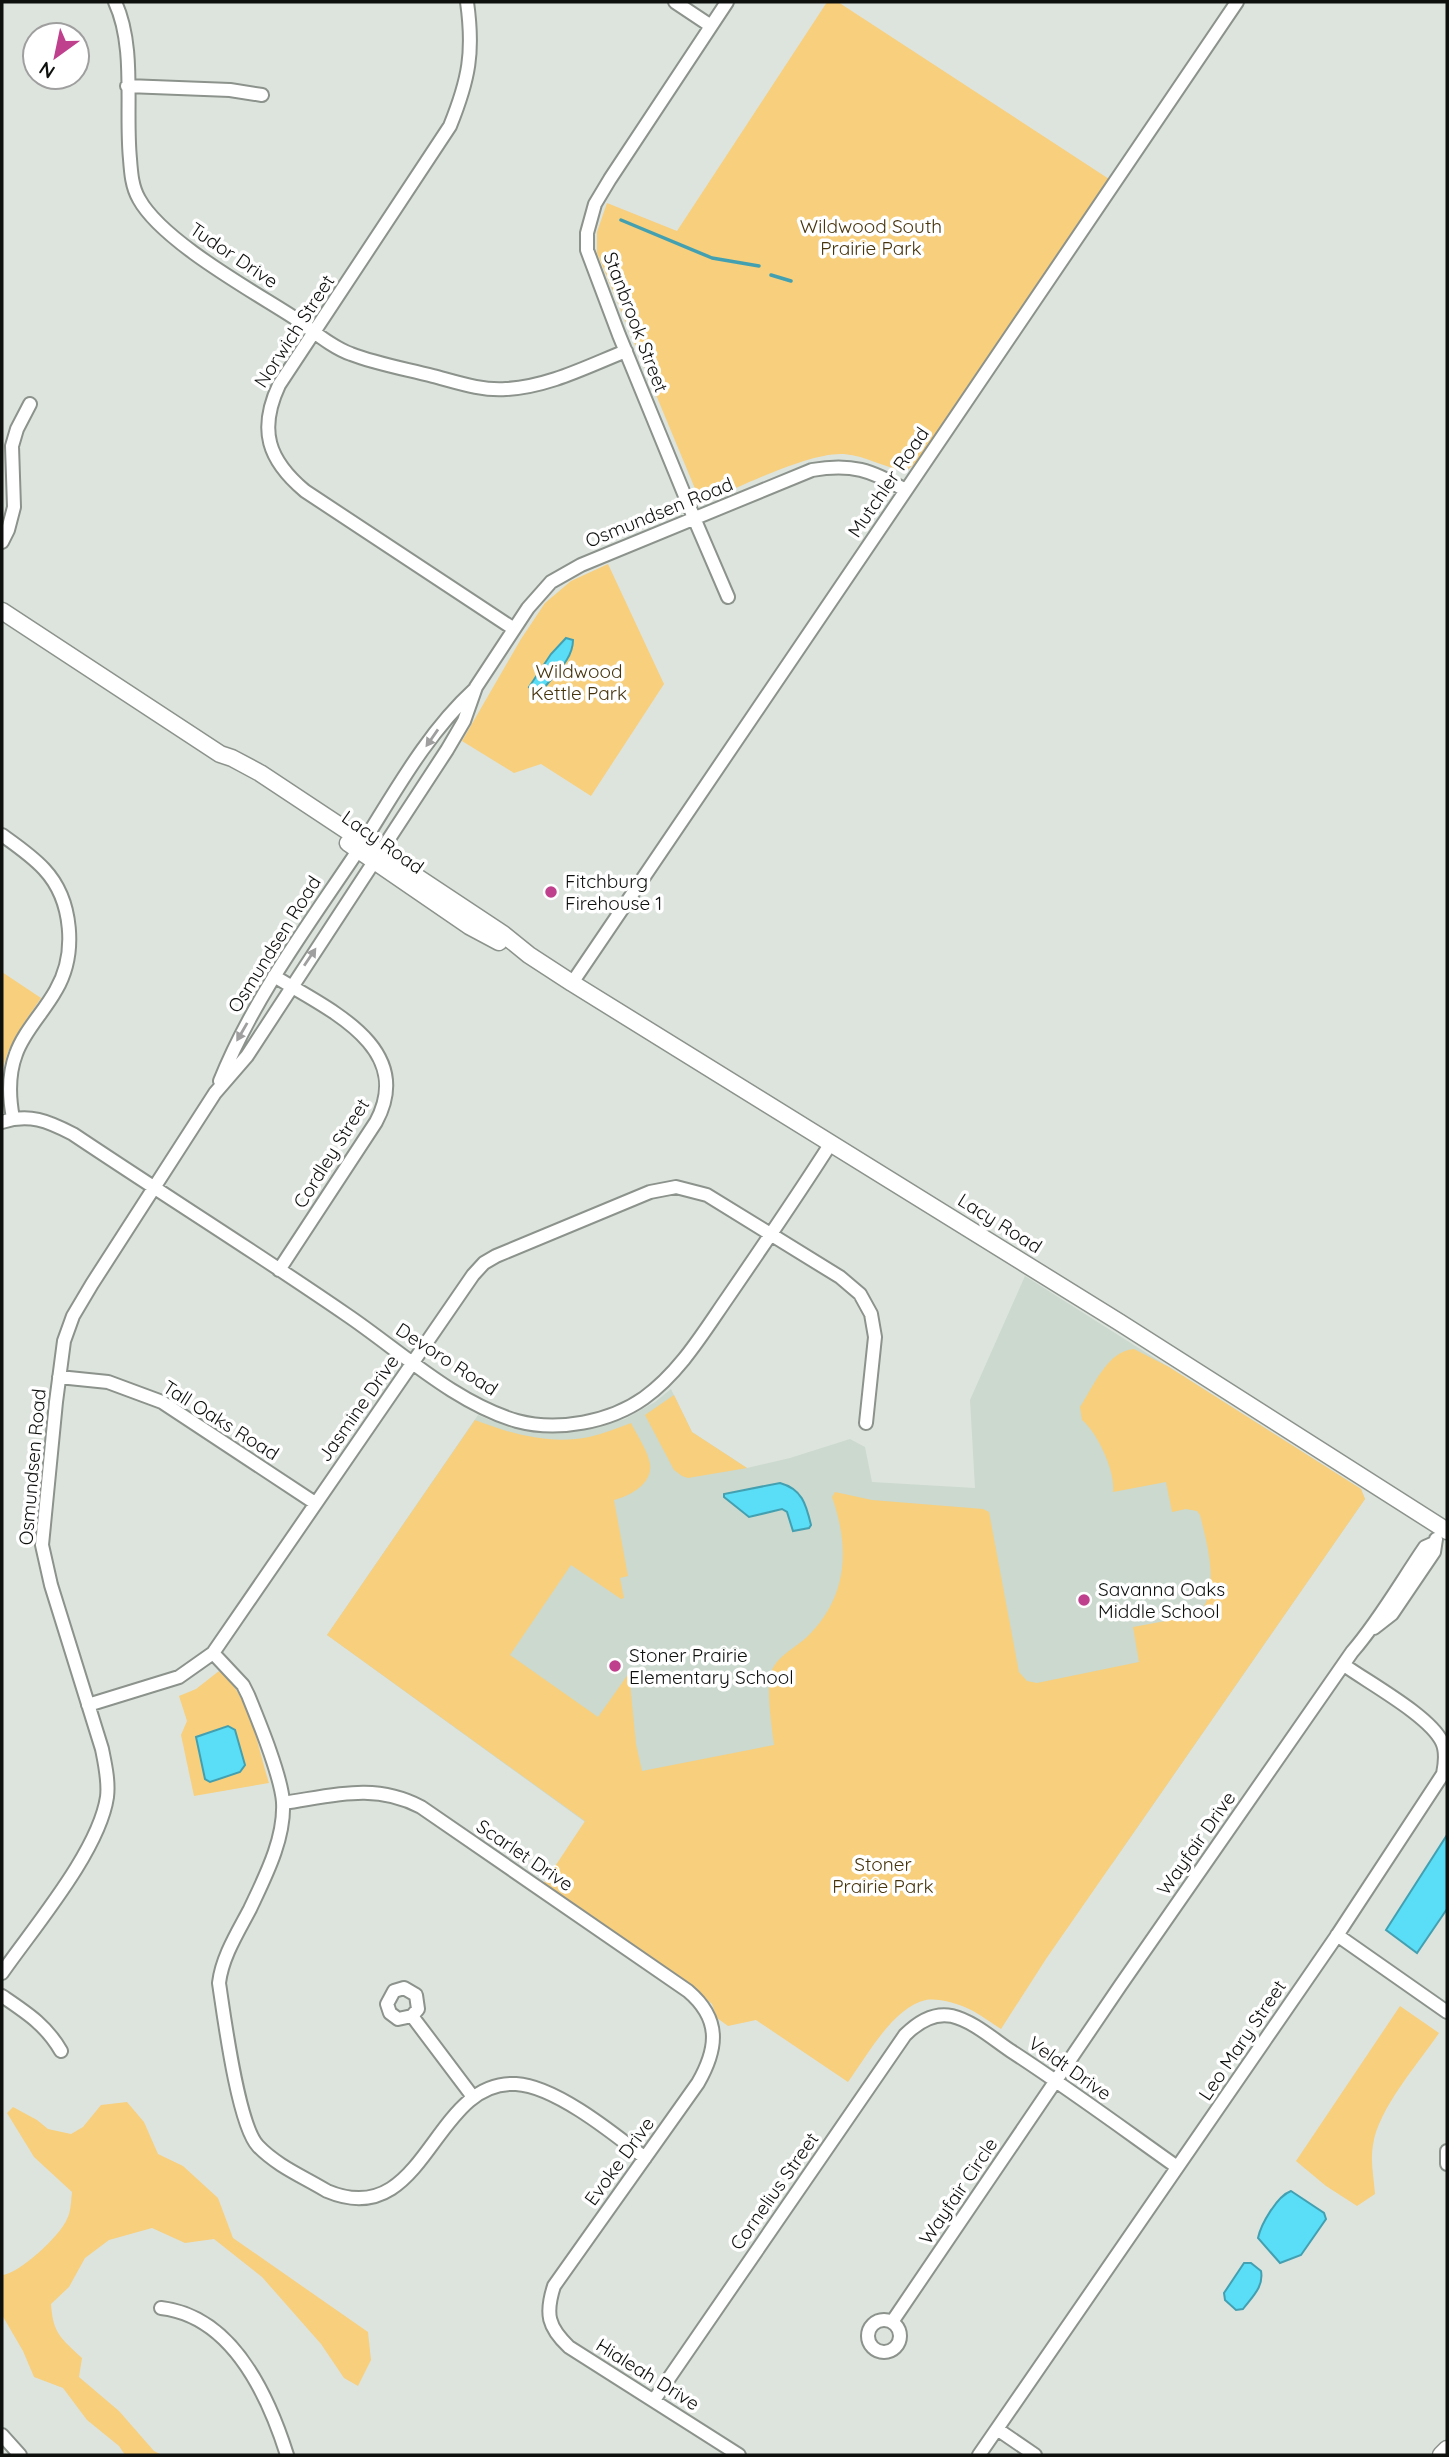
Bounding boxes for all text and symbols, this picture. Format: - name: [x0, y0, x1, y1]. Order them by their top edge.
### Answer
- north arrow: [21, 21, 91, 91]
- text: N: [34, 56, 59, 84]
- park label: Wildwood South Prairie Park: [800, 214, 942, 260]
- street label: Tudor Drive: [185, 217, 283, 293]
- street label: Stanbrook Street: [598, 248, 674, 396]
- street label: Norwich Street: [249, 270, 339, 392]
- street label: Mutchler Road: [842, 422, 934, 542]
- street label: Osmundsen Road: [582, 471, 736, 553]
- park label: Wildwood Kettle Park: [531, 659, 627, 705]
- one-way arrow: [425, 729, 439, 747]
- street label: Lacy Road: [337, 805, 429, 879]
- place label: Fitchburg Firehouse 1: [565, 869, 662, 915]
- street label: Osmundsen Road: [222, 871, 326, 1017]
- marker: Fitchburg Firehouse 1: [543, 884, 559, 900]
- one-way arrow: [303, 947, 316, 967]
- one-way arrow: [236, 1022, 248, 1042]
- street label: Cordley Street: [288, 1094, 374, 1212]
- street label: Lacy Road: [954, 1188, 1046, 1258]
- street label: Devoro Road: [392, 1317, 502, 1401]
- street label: Jasmine Drive: [312, 1350, 404, 1466]
- street label: Tall Oaks Road: [158, 1375, 284, 1465]
- street label: Osmundsen Road: [13, 1388, 51, 1546]
- place label: Savanna Oaks Middle School: [1098, 1577, 1225, 1623]
- marker: Savanna Oaks Middle School: [1076, 1592, 1092, 1608]
- place label: Stoner Prairie Elementary School: [629, 1643, 794, 1689]
- marker: Stoner Prairie Elementary School: [607, 1658, 623, 1674]
- street label: Wayfair Drive: [1151, 1786, 1241, 1900]
- street label: Scarlet Drive: [472, 1814, 578, 1896]
- park label: Stoner Prairie Park: [832, 1852, 934, 1898]
- street label: Leo Mary Street: [1193, 1975, 1291, 2105]
- street label: Veldt Drive: [1024, 2031, 1116, 2105]
- street label: Evoke Drive: [579, 2112, 659, 2210]
- street label: Cornelius Street: [725, 2128, 823, 2254]
- street label: Wayfair Circle: [914, 2133, 1002, 2249]
- street label: Hialeah Drive: [592, 2333, 704, 2415]

